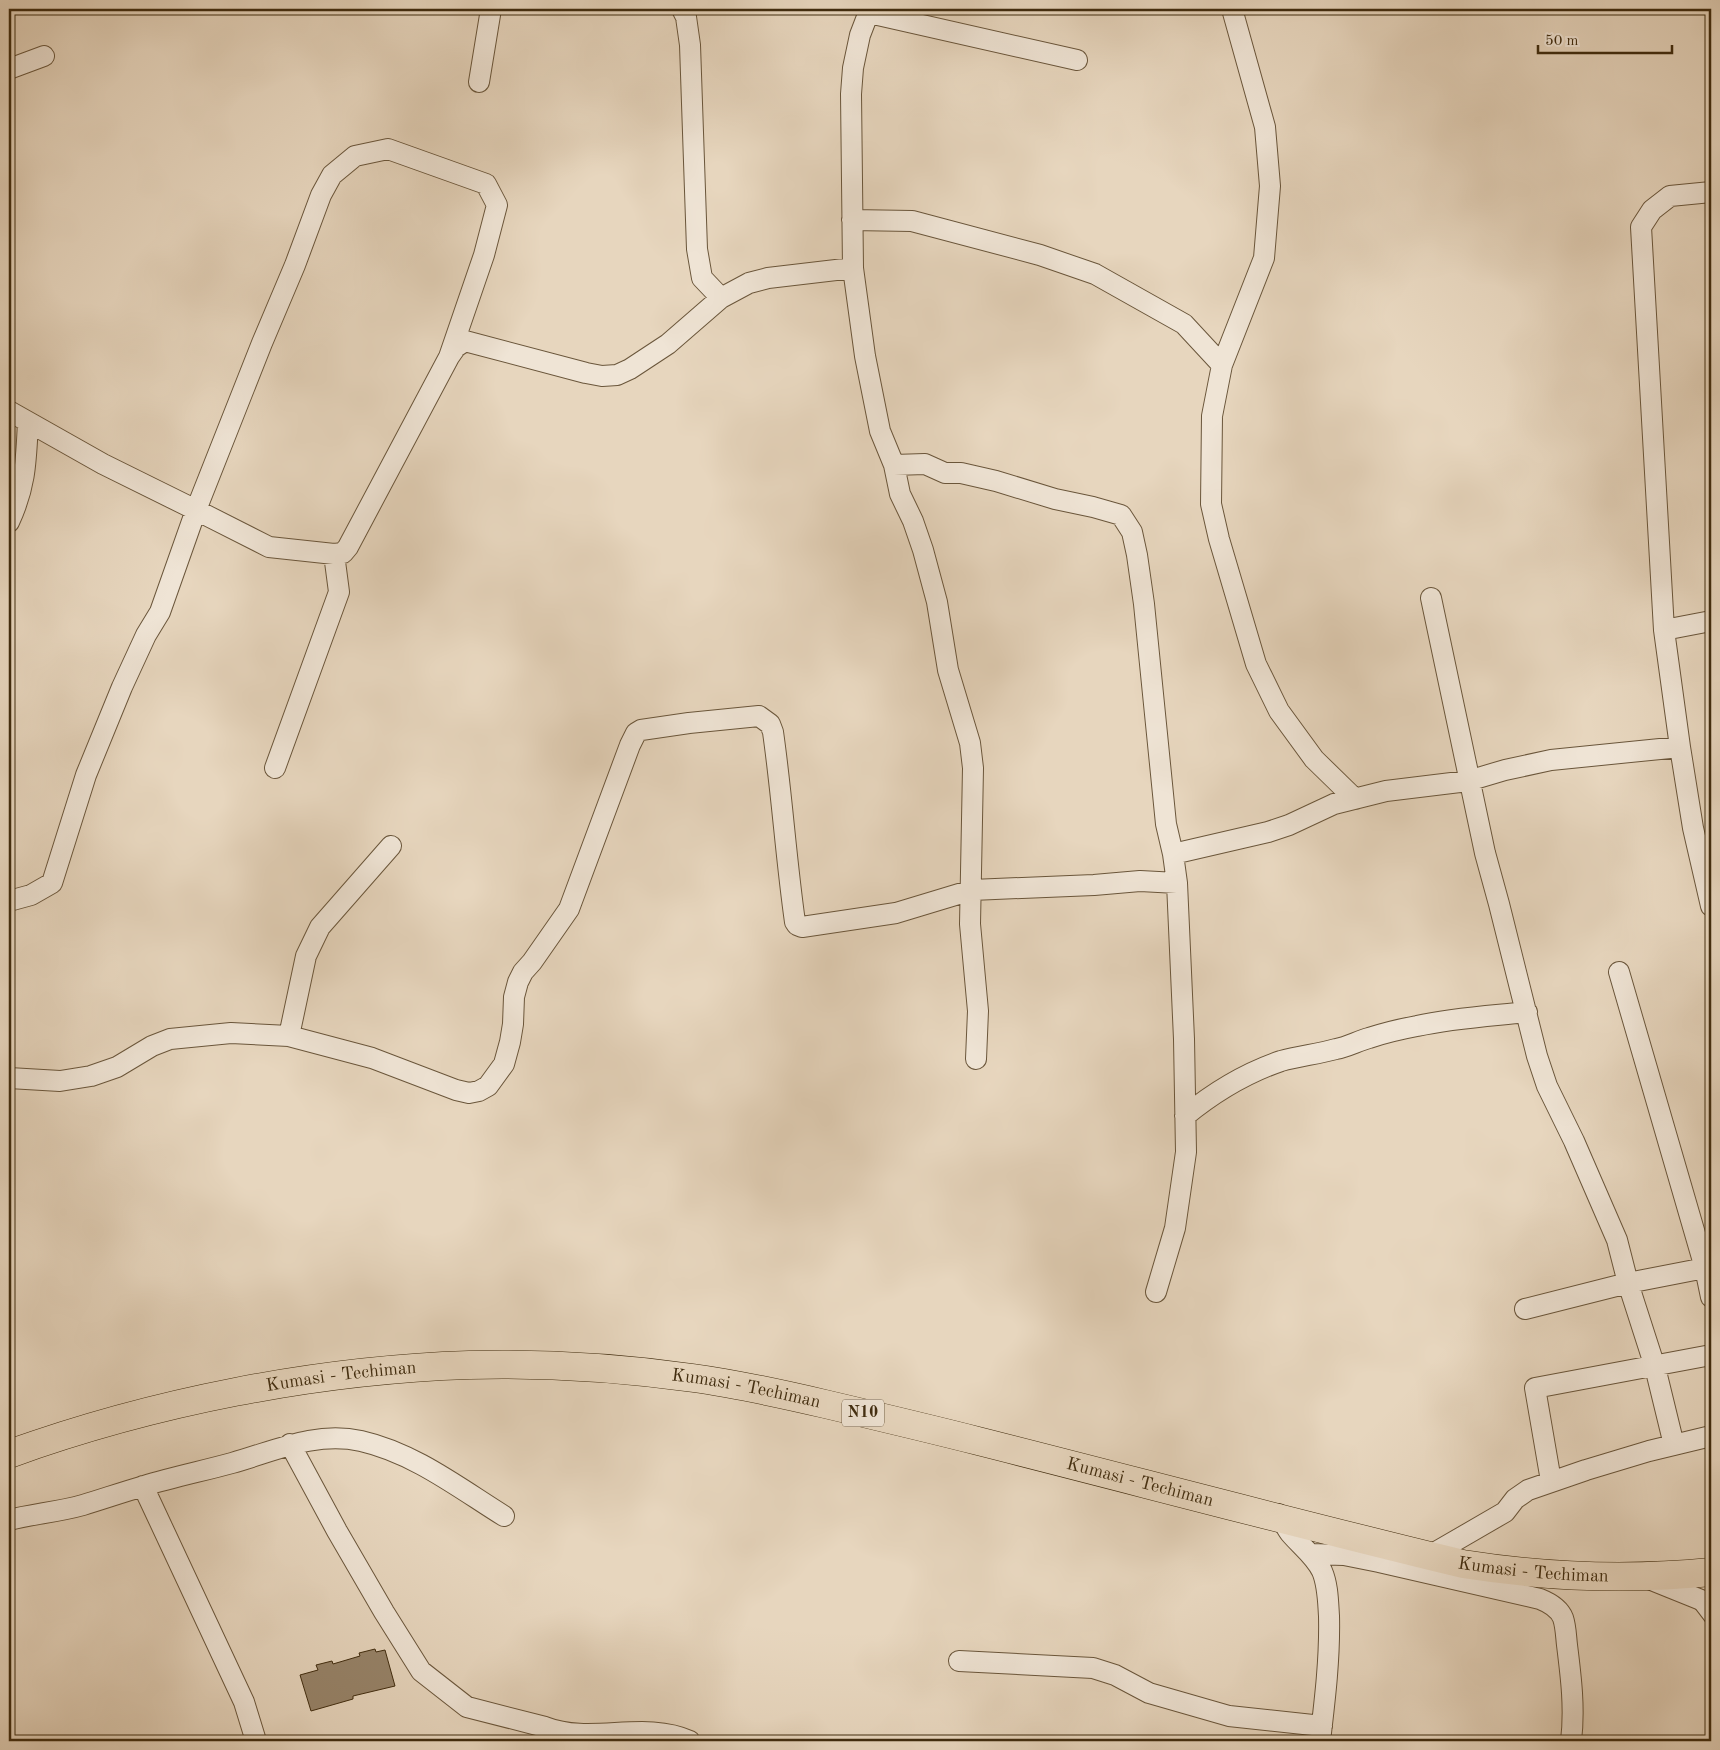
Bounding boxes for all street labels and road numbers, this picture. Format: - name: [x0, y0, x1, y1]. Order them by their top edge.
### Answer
- street label: Kumasi - Techiman: [265, 1359, 417, 1395]
- street label: Kumasi - Techiman: [671, 1366, 823, 1412]
- road number: N10: [842, 1400, 884, 1426]
- street label: Kumasi - Techiman: [1064, 1455, 1216, 1510]
- street label: Kumasi - Techiman: [1457, 1554, 1609, 1585]

